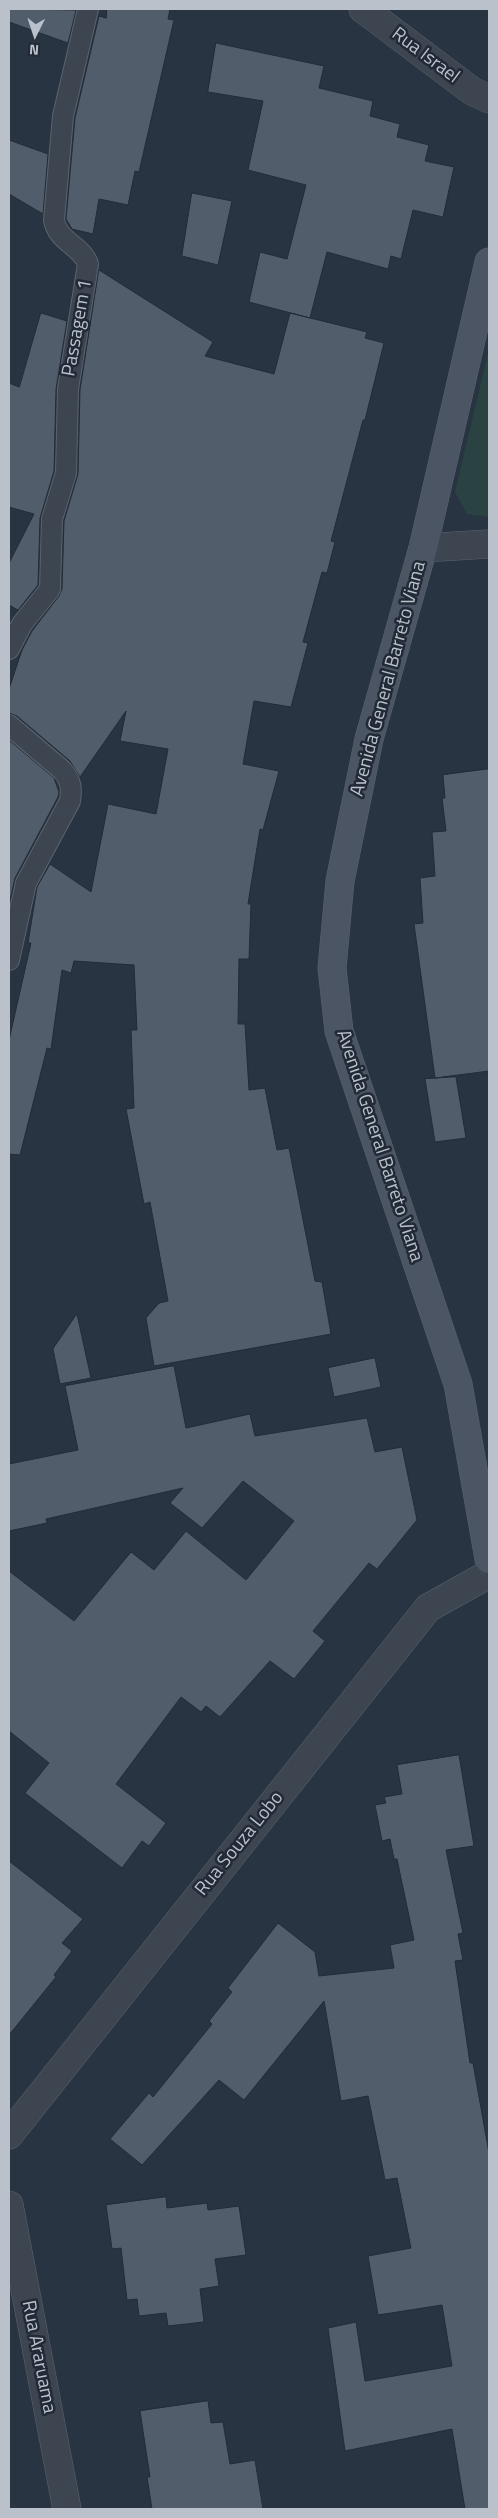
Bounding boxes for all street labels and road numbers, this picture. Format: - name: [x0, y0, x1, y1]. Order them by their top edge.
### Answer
- street label: Rua Israel: [387, 23, 463, 89]
- street label: Passagem 1: [58, 278, 98, 378]
- street label: Avenida General Barreto Viana: [347, 559, 431, 799]
- street label: Avenida General Barreto Viana: [331, 1027, 427, 1265]
- street label: Rua Souza Lobo: [191, 1787, 289, 1901]
- street label: Rua Araruama: [16, 2299, 60, 2415]

